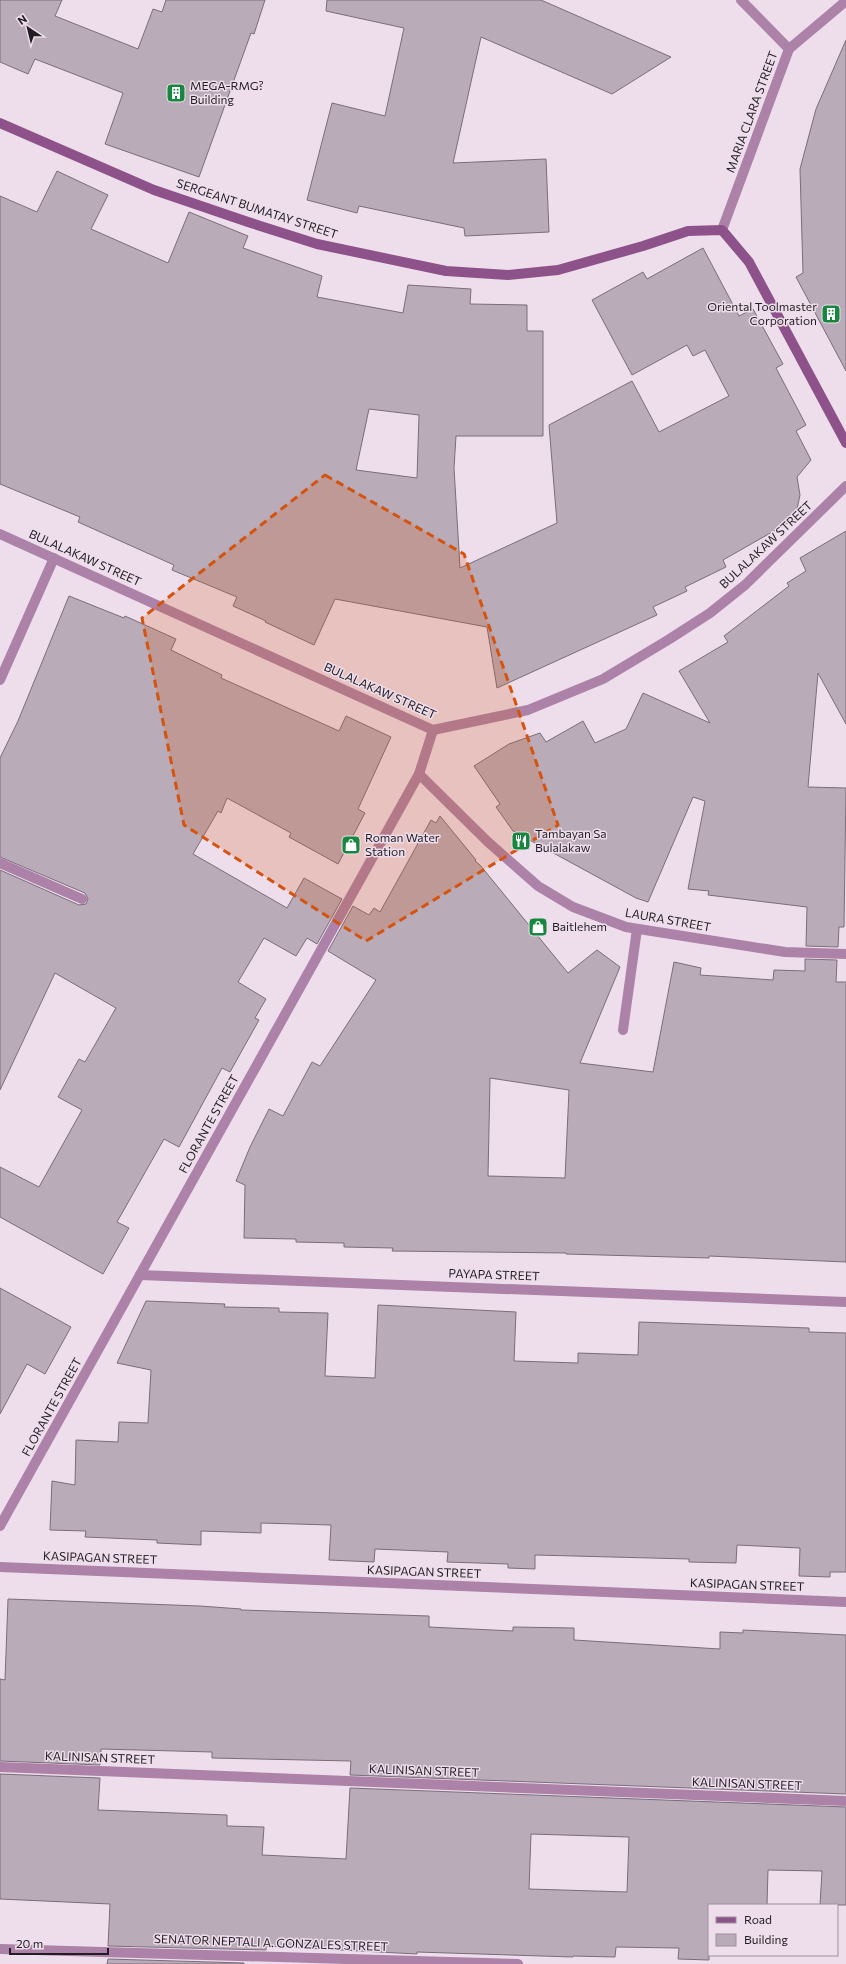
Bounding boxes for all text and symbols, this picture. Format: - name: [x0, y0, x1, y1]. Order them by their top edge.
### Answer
- north arrow: [8, 8, 48, 48]
- text: N: [15, 12, 29, 27]
- street label: MARIA CLARA STREET: [723, 49, 780, 174]
- place label: MEGA-RMG? Building: [190, 78, 264, 106]
- building icon: MEGA-RMG? Building: [165, 82, 187, 104]
- street label: SERGEANT BUMATAY STREET: [175, 175, 340, 241]
- place label: Oriental Toolmaster Corporation: [707, 299, 817, 327]
- building icon: Oriental Toolmaster Corporation: [820, 303, 842, 325]
- street label: BULALAKAW STREET: [716, 498, 815, 591]
- street label: BULALAKAW STREET: [27, 526, 144, 588]
- street label: BULALAKAW STREET: [322, 659, 439, 721]
- place label: Tambayan Sa Bulalakaw: [535, 826, 607, 854]
- place label: Roman Water Station: [365, 830, 440, 858]
- restaurant icon: Tambayan Sa Bulalakaw: [510, 830, 532, 852]
- shop icon: Roman Water Station: [340, 834, 362, 856]
- street label: LAURA STREET: [624, 905, 712, 933]
- shop icon: Baitlehem: [527, 916, 549, 938]
- place label: Baitlehem: [552, 919, 607, 933]
- street label: FLORANTE STREET: [175, 1072, 241, 1175]
- street label: PAYAPA STREET: [448, 1265, 540, 1283]
- street label: FLORANTE STREET: [18, 1355, 84, 1458]
- street label: KASIPAGAN STREET: [43, 1548, 158, 1566]
- street label: KASIPAGAN STREET: [367, 1562, 482, 1580]
- street label: KASIPAGAN STREET: [690, 1575, 805, 1593]
- street label: KALINISAN STREET: [45, 1748, 156, 1766]
- street label: KALINISAN STREET: [369, 1761, 480, 1779]
- street label: KALINISAN STREET: [692, 1774, 803, 1792]
- legend: [708, 1904, 838, 1956]
- text: Road: [744, 1912, 772, 1926]
- scale bar: [10, 1930, 108, 1956]
- street label: SENATOR NEPTALI A. GONZALES STREET: [154, 1931, 389, 1953]
- text: Building: [744, 1932, 788, 1946]
- text: 20 m: [16, 1936, 43, 1950]

